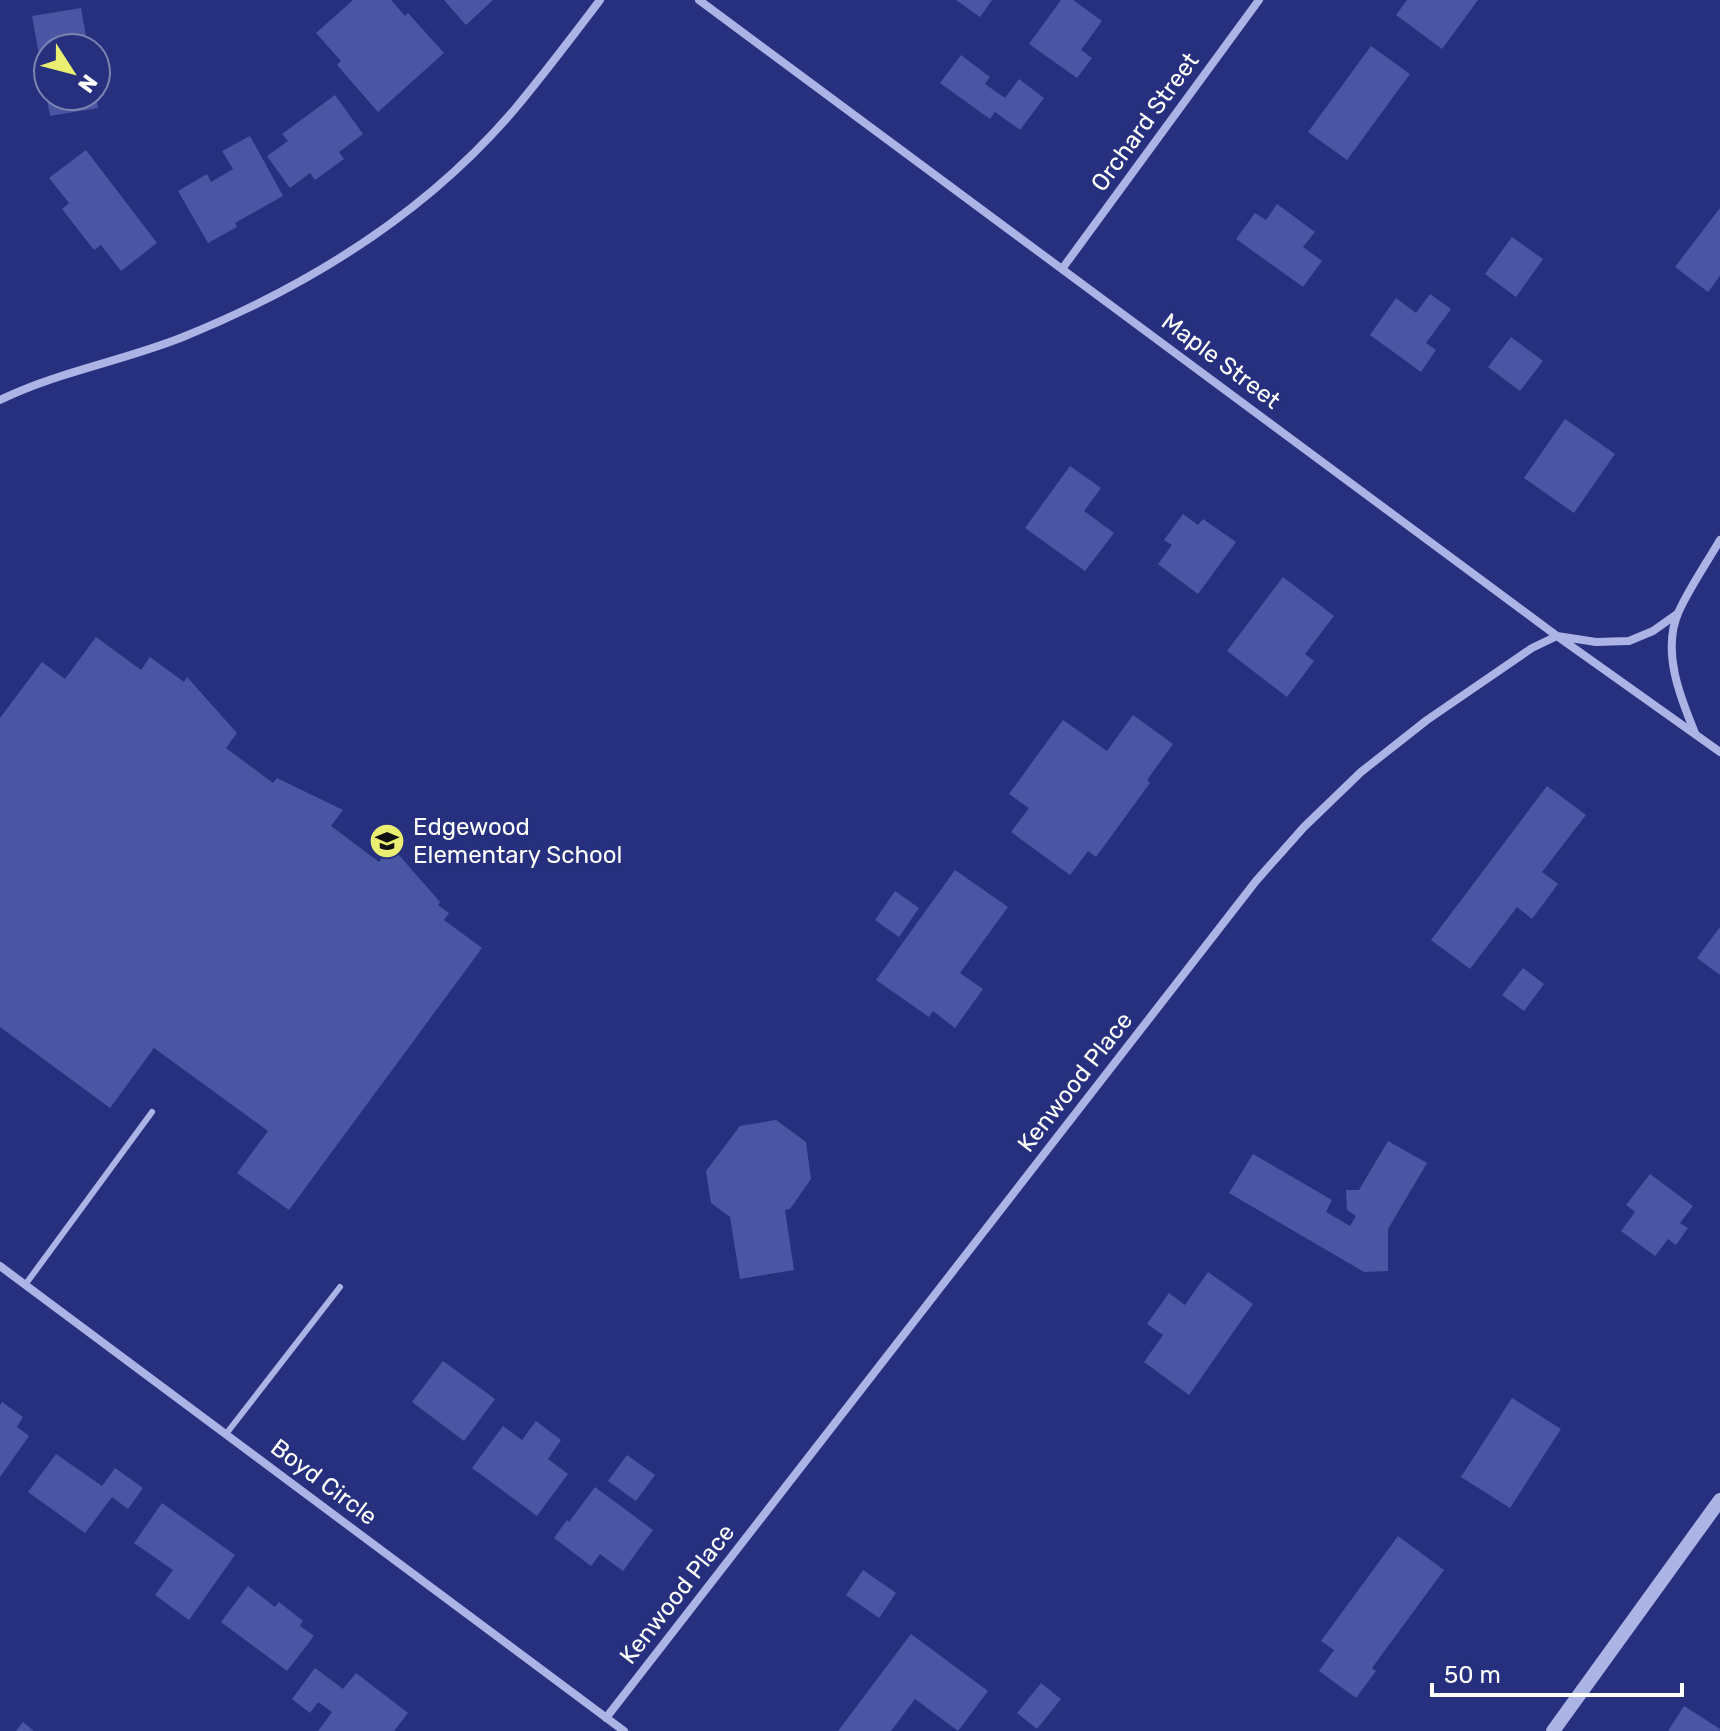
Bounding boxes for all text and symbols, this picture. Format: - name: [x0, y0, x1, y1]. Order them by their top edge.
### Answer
- north arrow: [32, 32, 112, 112]
- street label: Orchard Street: [1085, 47, 1205, 197]
- text: N: [72, 69, 103, 98]
- street label: Maple Street: [1156, 307, 1286, 415]
- place label: Edgewood Elementary School: [413, 813, 622, 869]
- school or university icon: Edgewood Elementary School: [368, 822, 406, 860]
- street label: Kenwood Place: [1012, 1007, 1138, 1157]
- street label: Boyd Circle: [265, 1433, 383, 1531]
- street label: Kenwood Place: [614, 1519, 740, 1669]
- scale bar: [1432, 1647, 1682, 1697]
- text: 50 m: [1444, 1661, 1501, 1689]

